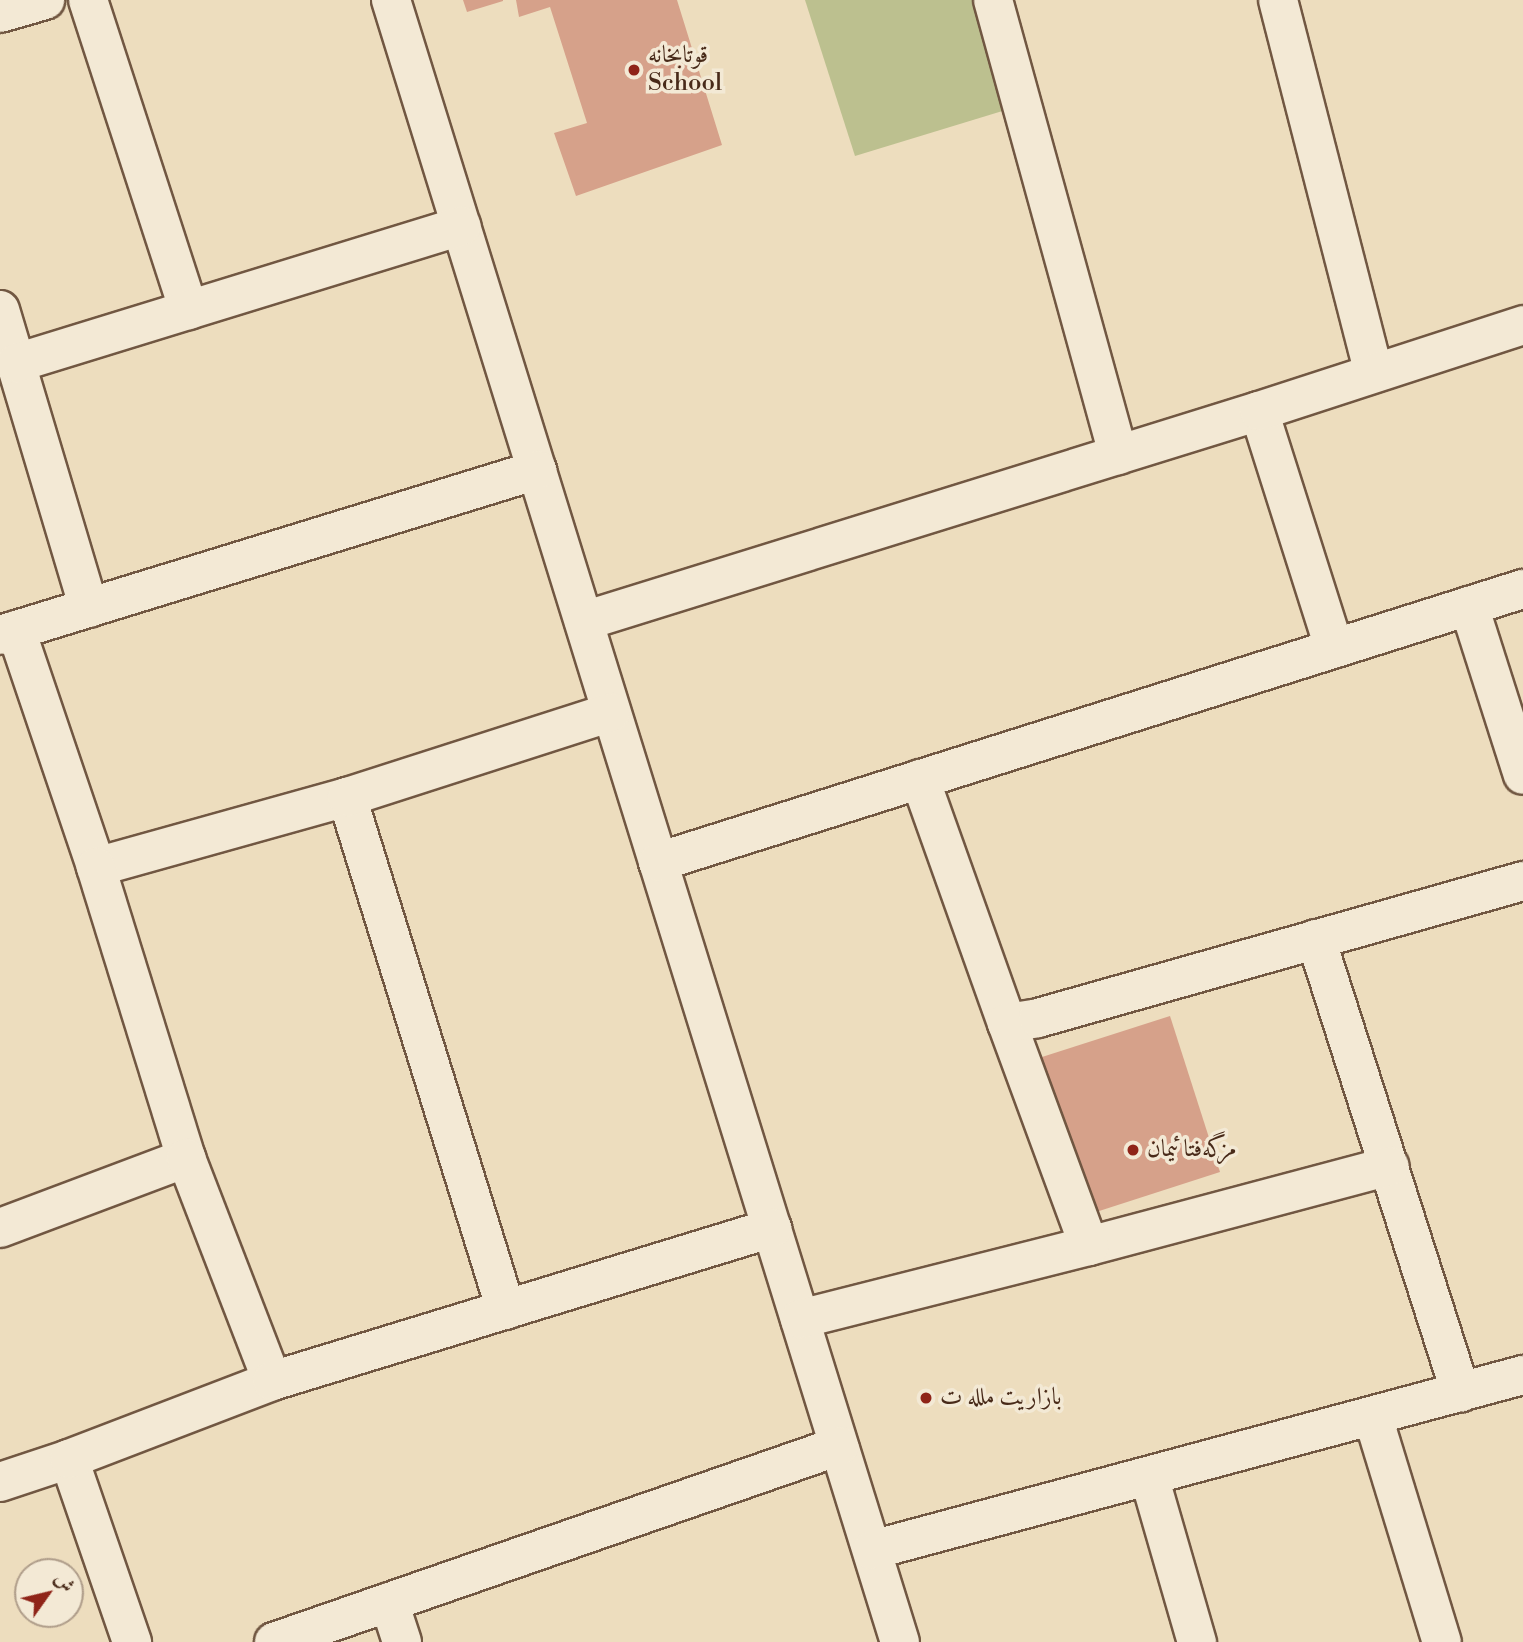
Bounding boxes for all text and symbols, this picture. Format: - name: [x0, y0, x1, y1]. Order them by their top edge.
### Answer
- place label: قوتابخانه‌ School: [648, 42, 722, 98]
- marker: قوتابخانه‌ School: [626, 62, 642, 78]
- place label: مزگەفتا ئيمان: [1147, 1136, 1237, 1164]
- marker: مزگەفتا ئيمان: [1125, 1142, 1141, 1158]
- place label: بازاريت ملله ت: [940, 1384, 1062, 1412]
- marker: بازاريت ملله ت: [918, 1390, 934, 1406]
- north arrow: [14, 1558, 84, 1628]
- text: ش: [50, 1568, 80, 1597]

